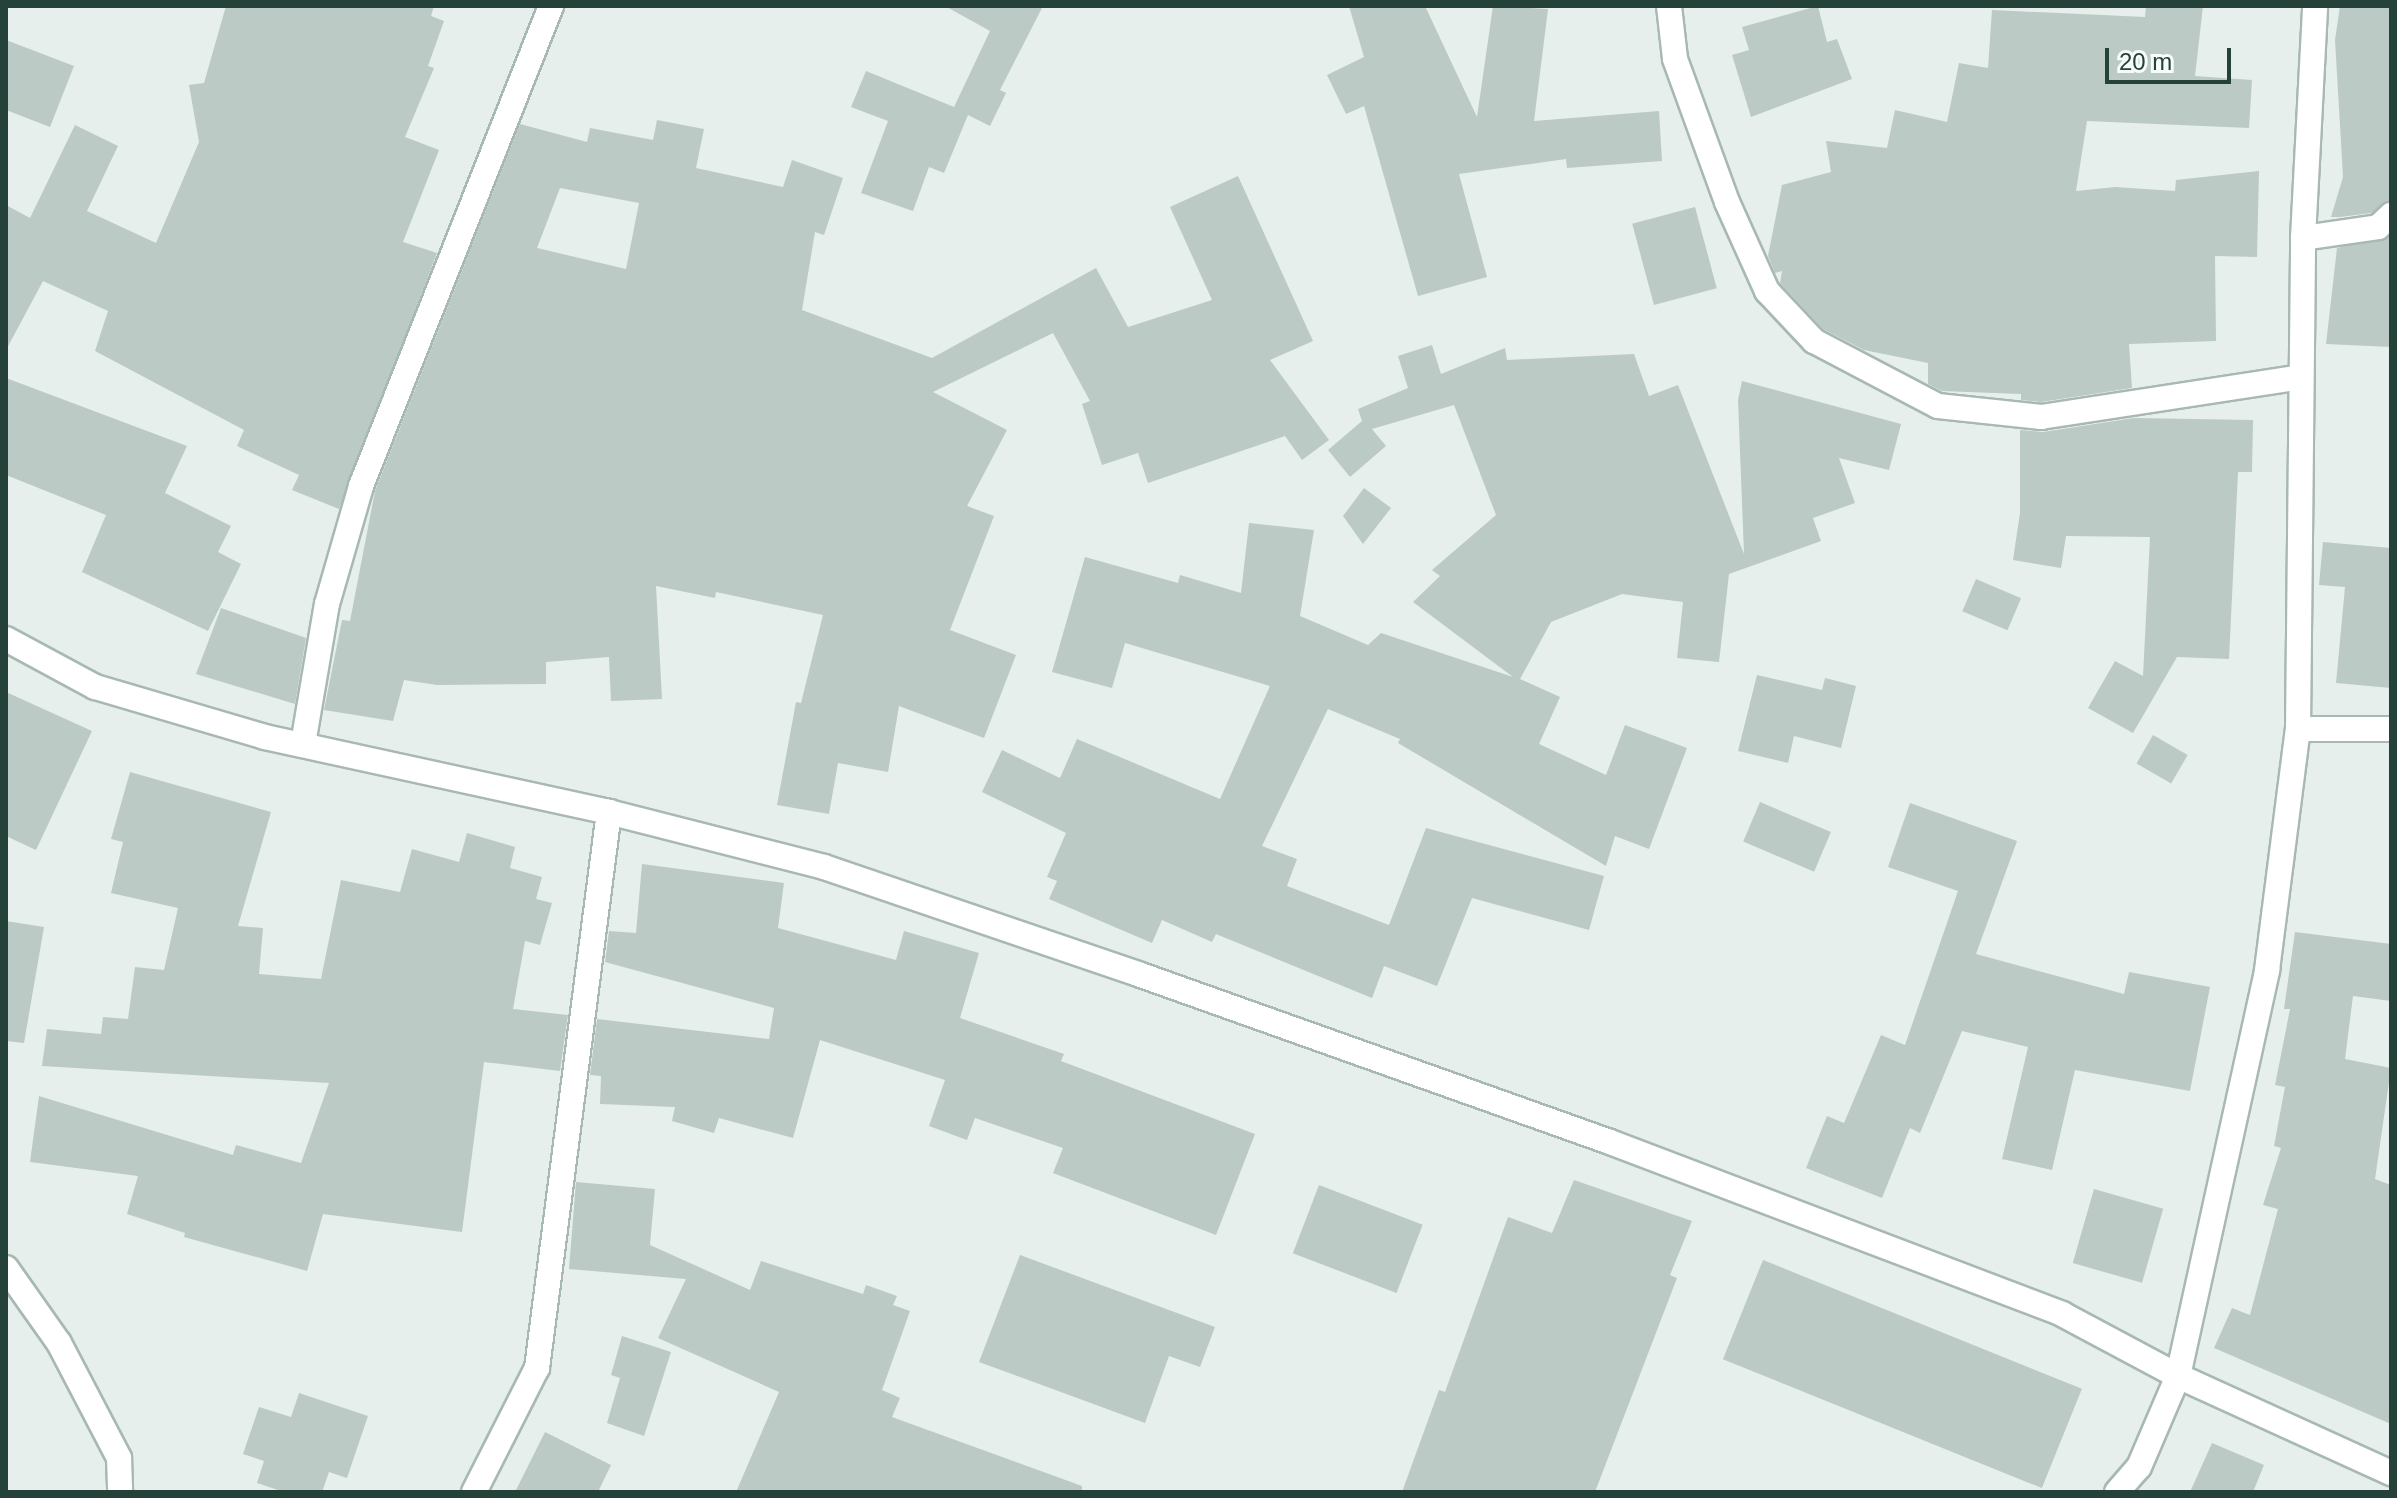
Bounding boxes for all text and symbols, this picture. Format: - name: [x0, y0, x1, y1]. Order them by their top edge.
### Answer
- scale bar: [2109, 32, 2235, 82]
- text: 20 m: [2119, 48, 2172, 75]

